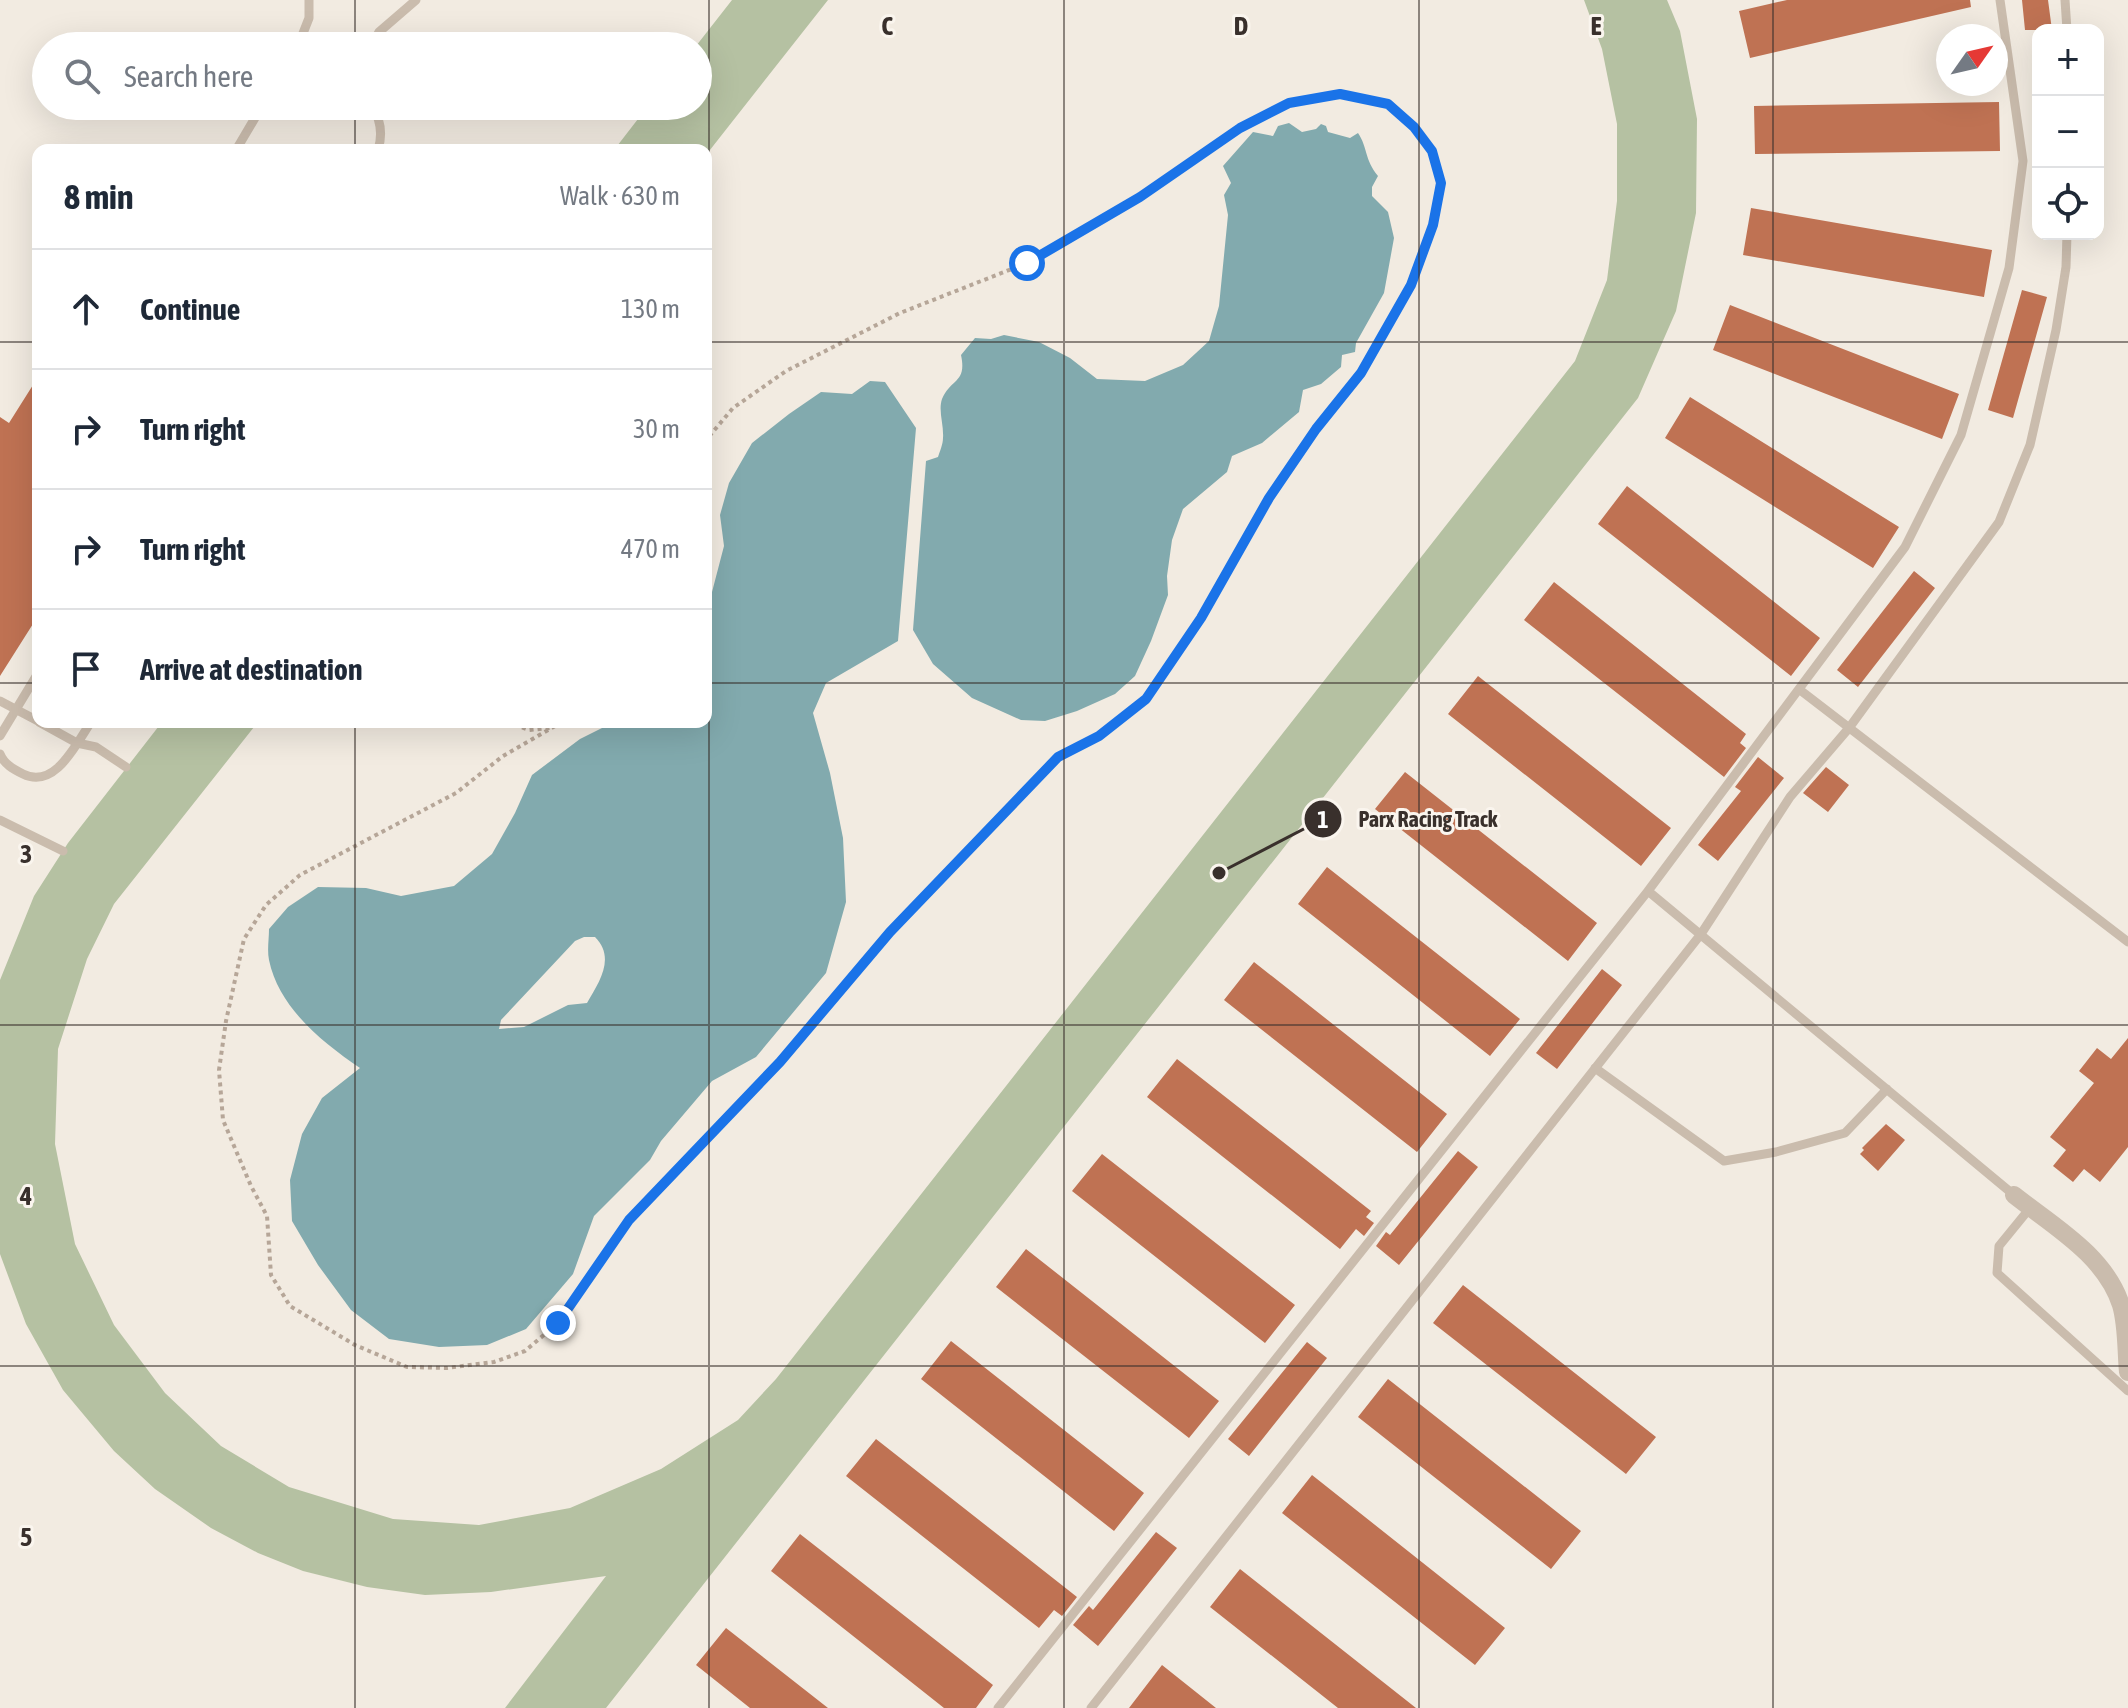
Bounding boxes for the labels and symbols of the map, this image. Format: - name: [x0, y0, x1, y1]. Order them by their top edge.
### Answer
- text: C: [881, 11, 893, 41]
- text: D: [1234, 11, 1248, 41]
- text: E: [1590, 11, 1602, 41]
- north arrow: [1936, 24, 2008, 96]
- route start: [1009, 245, 1045, 281]
- callout: Parx Racing Track: [1303, 796, 1514, 842]
- text: 1: [1317, 806, 1329, 833]
- text: Parx Racing Track: [1359, 806, 1498, 832]
- text: 3: [20, 839, 32, 869]
- text: 4: [19, 1181, 32, 1211]
- route end: [540, 1305, 576, 1341]
- text: 5: [20, 1522, 32, 1552]

